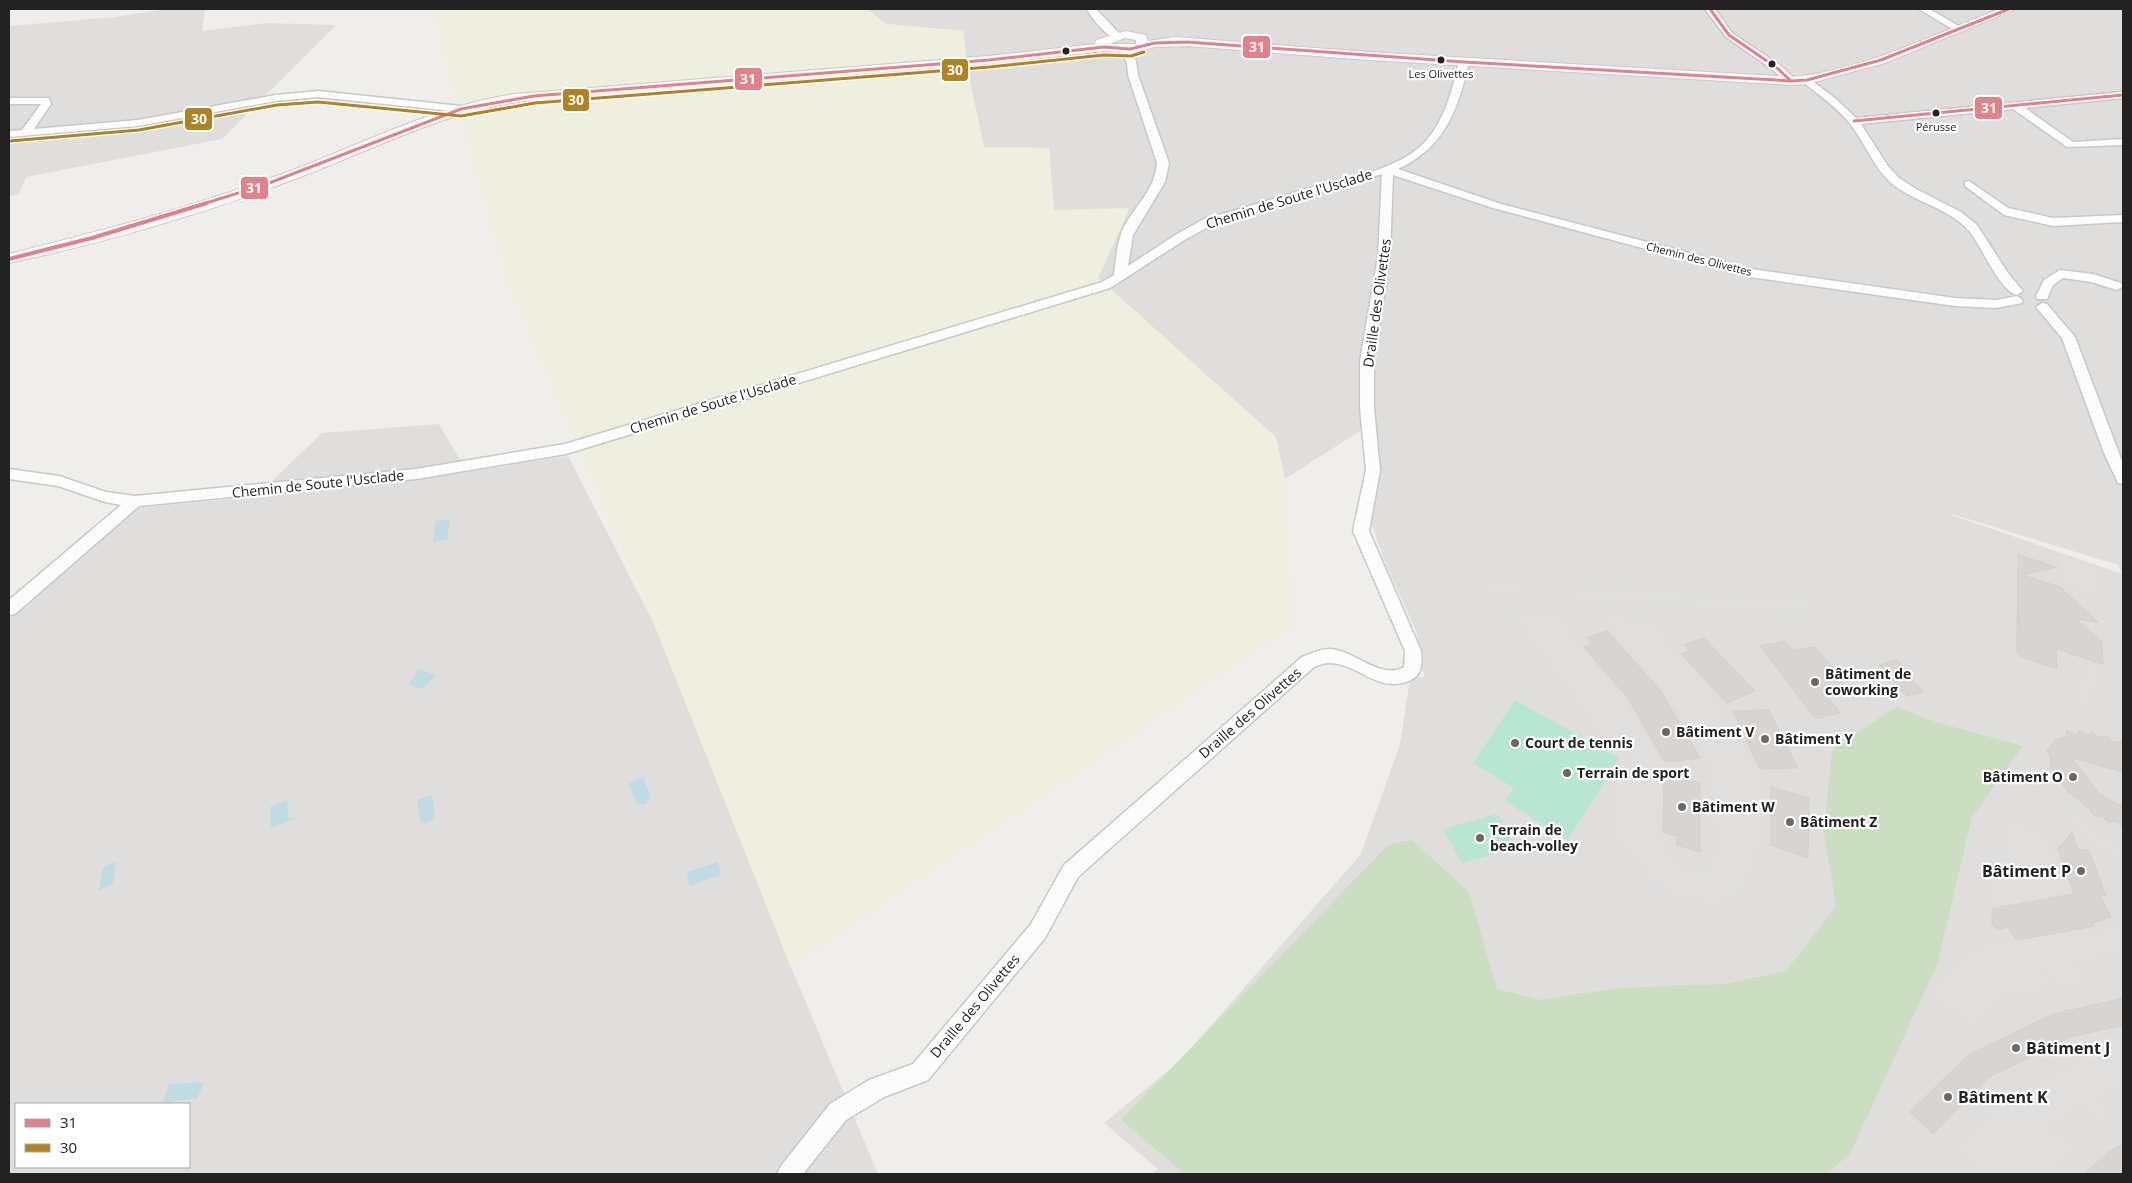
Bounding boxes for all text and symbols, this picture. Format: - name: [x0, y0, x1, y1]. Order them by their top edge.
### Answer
- line badge: 31: [1242, 35, 1271, 59]
- text: 31: [1249, 37, 1265, 56]
- unlabelled marker: [1061, 46, 1071, 56]
- marker: Les Olivettes: [1436, 55, 1446, 65]
- line badge: 30: [941, 58, 969, 82]
- unlabelled marker: [1767, 59, 1777, 69]
- text: 30: [947, 60, 963, 79]
- place label: Les Olivettes: [1408, 66, 1474, 81]
- line badge: 31: [734, 67, 763, 91]
- text: 31: [740, 69, 756, 88]
- line badge: 30: [562, 88, 590, 112]
- text: 30: [568, 90, 584, 109]
- line badge: 31: [1974, 96, 2003, 120]
- text: 31: [1981, 98, 1997, 117]
- line badge: 30: [184, 107, 213, 131]
- marker: Pérusse: [1931, 108, 1941, 118]
- text: 30: [191, 109, 207, 128]
- place label: Pérusse: [1916, 119, 1956, 134]
- street label: Chemin de Soute l'Usclade: [1203, 164, 1375, 233]
- line badge: 31: [240, 176, 269, 200]
- text: 31: [246, 178, 262, 197]
- street label: Draille des Olivettes: [1358, 237, 1395, 369]
- street label: Chemin des Olivettes: [1645, 238, 1754, 279]
- street label: Chemin de Soute l'Usclade: [627, 369, 799, 438]
- street label: Chemin de Soute l'Usclade: [231, 465, 405, 502]
- street label: Draille des Olivettes: [1194, 663, 1305, 762]
- place label: Bâtiment de coworking: [1825, 664, 1911, 699]
- marker: Bâtiment de coworking: [1809, 676, 1821, 688]
- place label: Bâtiment V: [1676, 722, 1755, 741]
- marker: Bâtiment V: [1660, 726, 1672, 738]
- place label: Bâtiment Y: [1775, 729, 1853, 748]
- place label: Court de tennis: [1525, 733, 1633, 752]
- marker: Bâtiment Y: [1759, 733, 1771, 745]
- marker: Court de tennis: [1509, 737, 1521, 749]
- place label: Terrain de sport: [1577, 763, 1689, 782]
- marker: Terrain de sport: [1561, 767, 1573, 779]
- place label: Bâtiment O: [1983, 767, 2063, 786]
- marker: Bâtiment O: [2067, 771, 2079, 783]
- place label: Bâtiment W: [1692, 797, 1775, 816]
- marker: Bâtiment W: [1676, 801, 1688, 813]
- place label: Bâtiment Z: [1800, 812, 1877, 831]
- marker: Bâtiment Z: [1784, 816, 1796, 828]
- place label: Terrain de beach-volley: [1490, 820, 1578, 855]
- marker: Terrain de beach-volley: [1474, 832, 1486, 844]
- place label: Bâtiment P: [1982, 860, 2071, 882]
- marker: Bâtiment P: [2075, 865, 2087, 877]
- street label: Draille des Olivettes: [926, 950, 1024, 1062]
- place label: Bâtiment J: [2026, 1037, 2110, 1059]
- marker: Bâtiment J: [2010, 1042, 2022, 1054]
- place label: Bâtiment K: [1958, 1086, 2048, 1108]
- marker: Bâtiment K: [1942, 1091, 1954, 1103]
- legend: [15, 1103, 190, 1168]
- text: 31: [60, 1112, 77, 1132]
- text: 30: [60, 1137, 77, 1157]

